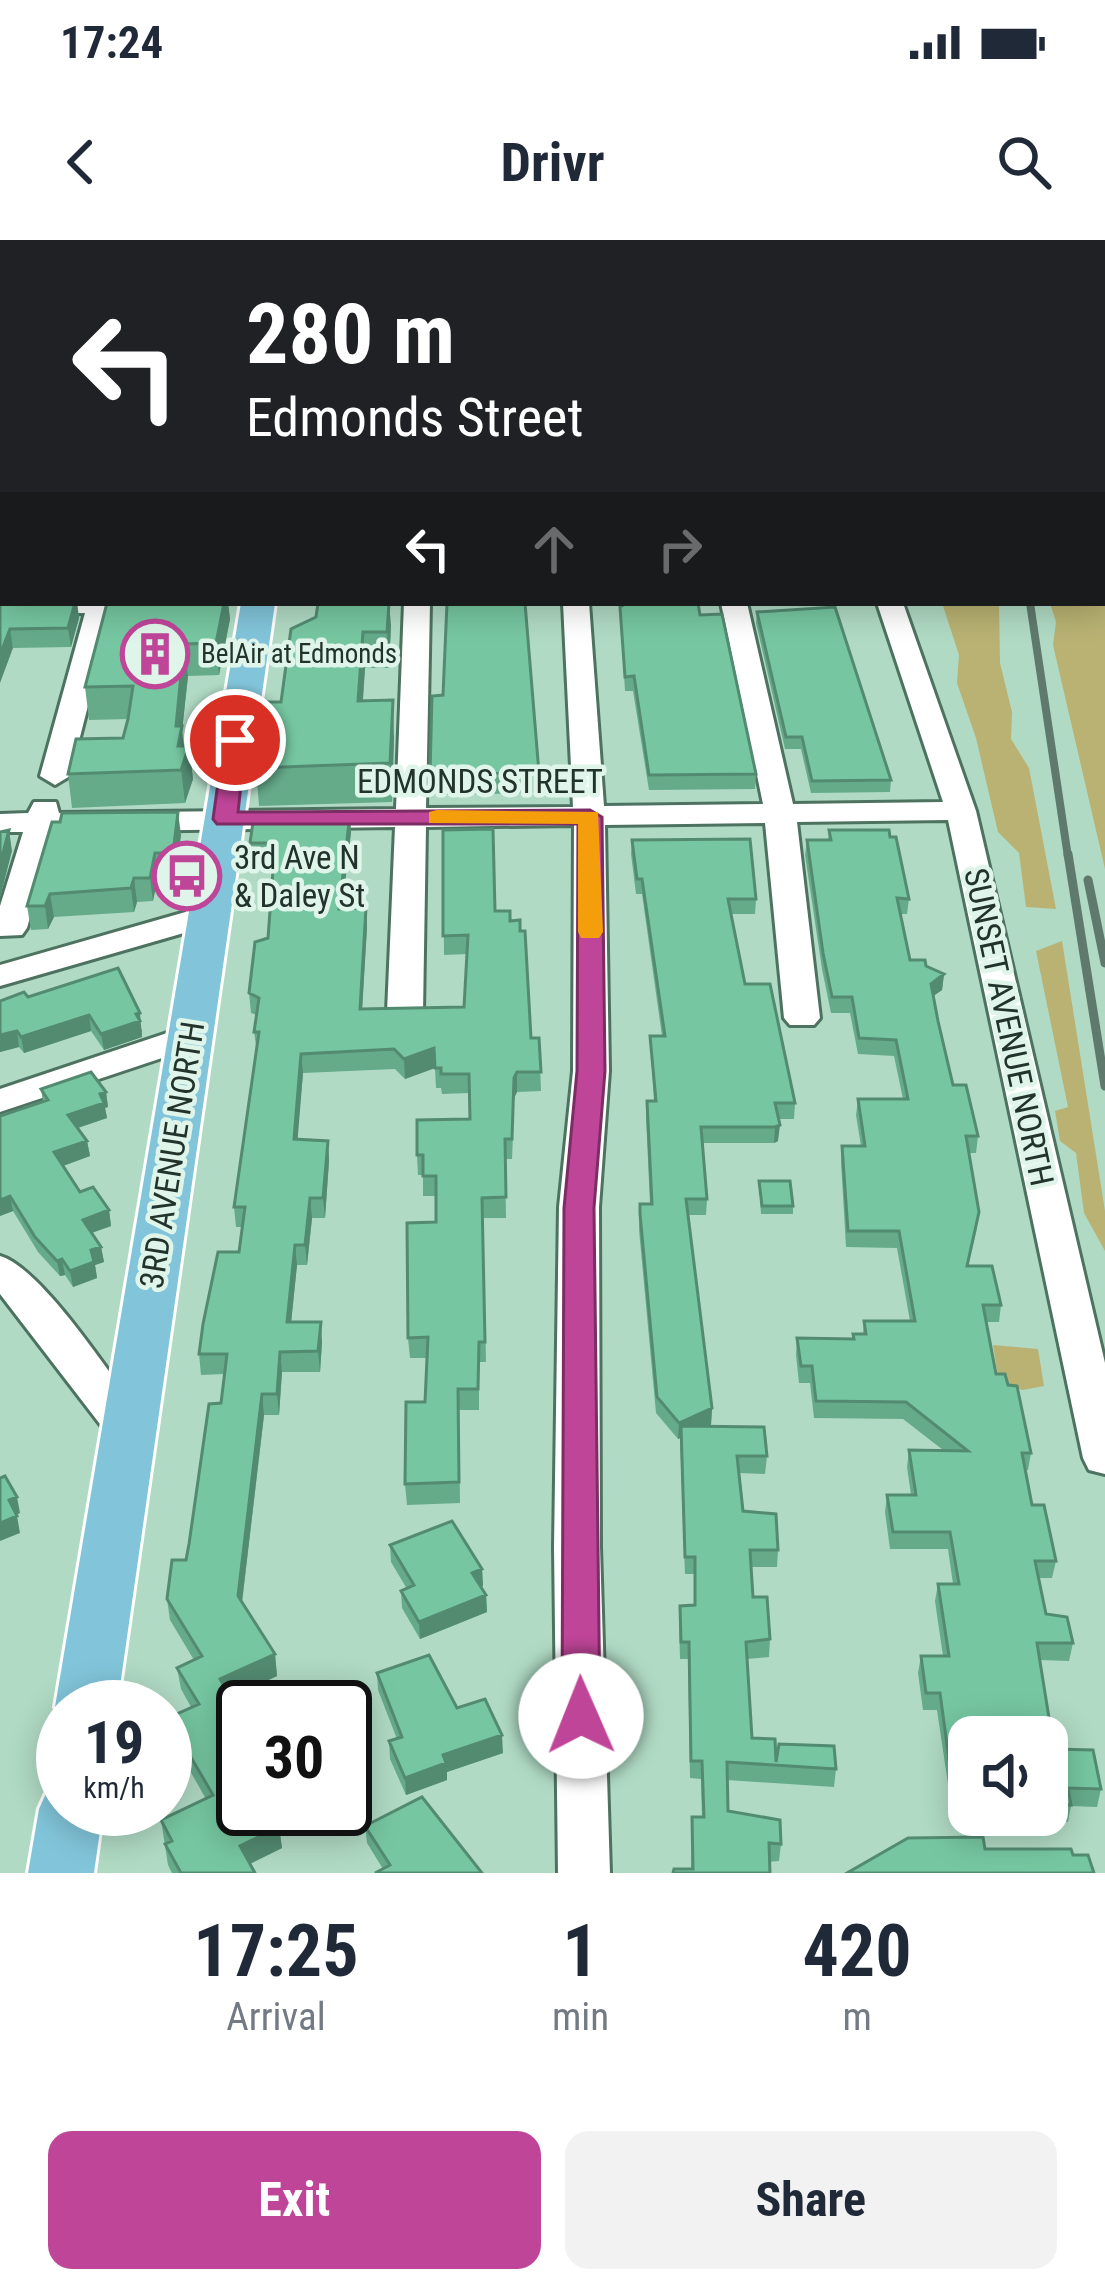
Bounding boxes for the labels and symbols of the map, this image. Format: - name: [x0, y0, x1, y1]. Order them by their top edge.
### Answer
- building icon: BelAir at Edmonds: [120, 619, 190, 689]
- place label: BelAir at Edmonds: [201, 638, 397, 670]
- pin: [184, 689, 286, 791]
- street label: EDMONDS STREET: [357, 762, 603, 801]
- place label: 3rd Ave N & Daley St: [234, 838, 365, 915]
- bus stop icon: 3rd Ave N & Daley St: [152, 841, 222, 911]
- street label: SUNSET AVENUE NORTH: [956, 865, 1062, 1189]
- street label: 3RD AVENUE NORTH: [132, 1019, 212, 1291]
- position arrow: [518, 1653, 644, 1779]
- speed limit sign: 30: [216, 1680, 372, 1836]

